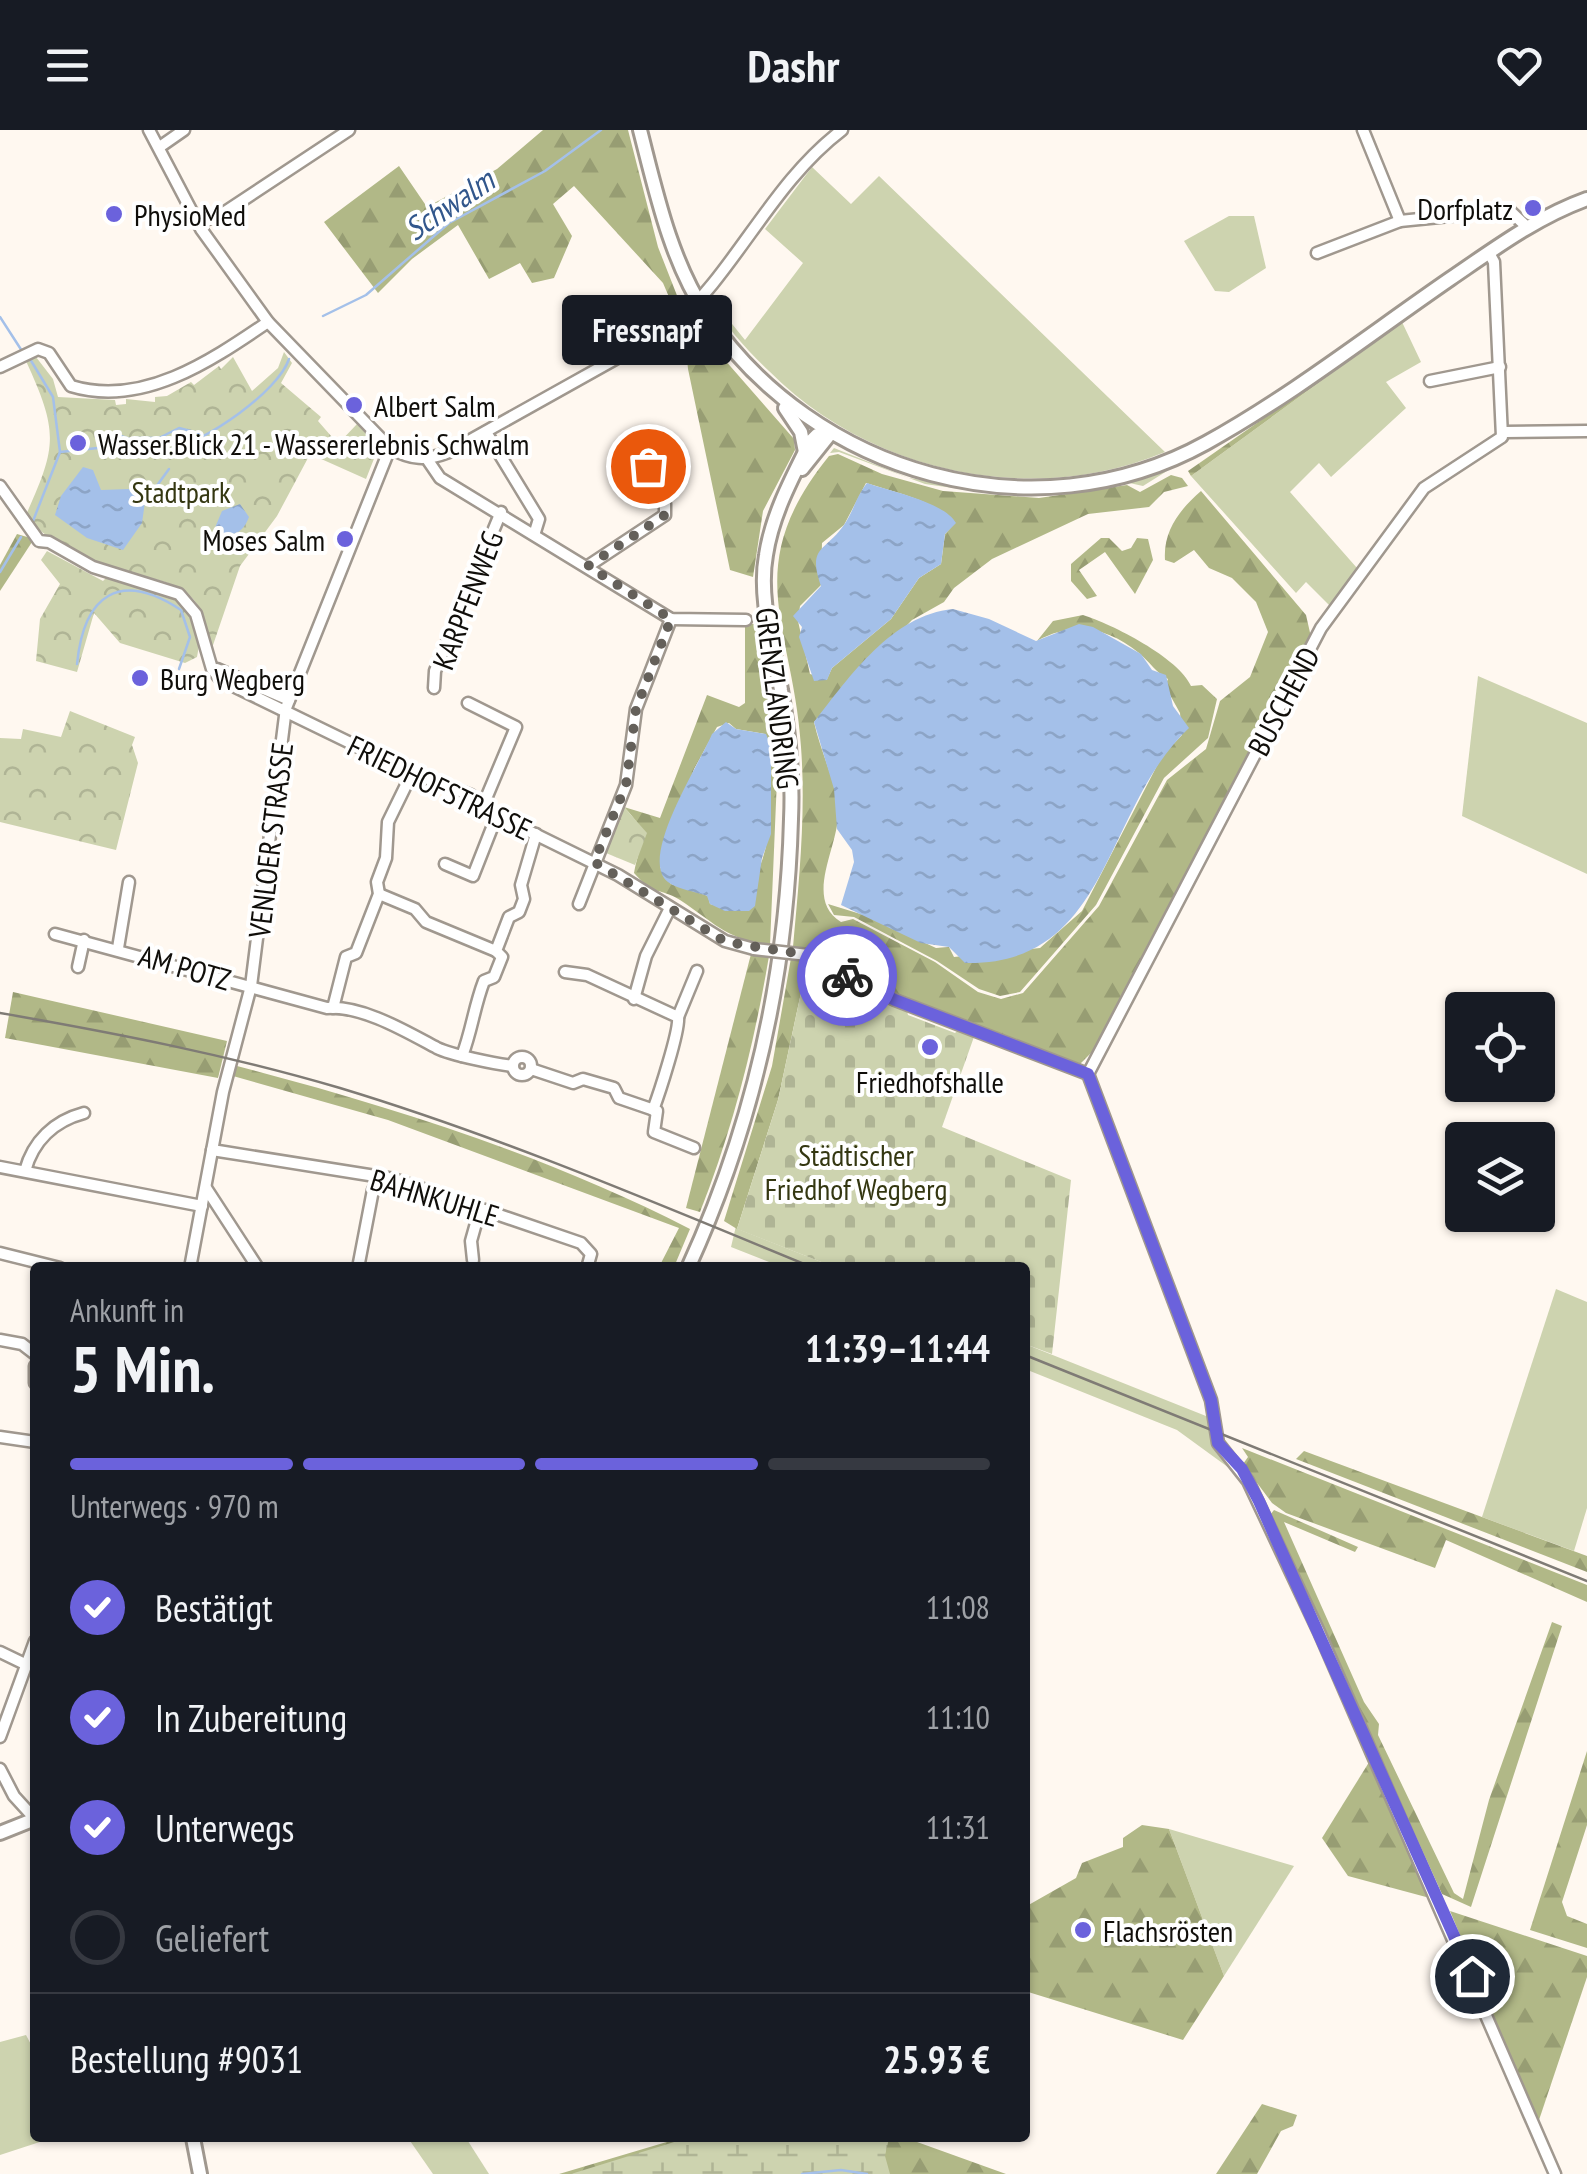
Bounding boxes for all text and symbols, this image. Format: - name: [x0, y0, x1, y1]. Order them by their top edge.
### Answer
- text: Dashr: [748, 36, 839, 94]
- icon: menu: [40, 38, 95, 93]
- icon: heart: [1492, 38, 1547, 93]
- water label: Schwalm: [396, 158, 504, 249]
- place label: Dorfplatz: [1417, 189, 1513, 228]
- place label: PhysioMed: [134, 195, 246, 234]
- marker: Dorfplatz: [1522, 197, 1544, 219]
- marker: PhysioMed: [103, 203, 125, 225]
- callout: Fressnapf: [563, 296, 733, 366]
- text: Fressnapf: [593, 309, 702, 351]
- place label: Albert Salm: [374, 386, 496, 425]
- marker: Albert Salm: [343, 394, 365, 416]
- place label: Wasser.Blick 21 - Wassererlebnis Schwalm: [98, 424, 529, 463]
- pin: [606, 424, 691, 509]
- marker: Wasser.Blick 21 - Wassererlebnis Schwalm: [67, 432, 89, 454]
- icon: bag: [621, 439, 676, 494]
- park label: Stadtpark: [131, 472, 231, 511]
- place label: Moses Salm: [203, 520, 325, 559]
- street label: KARPFENWEG: [423, 525, 511, 675]
- marker: Moses Salm: [334, 528, 356, 550]
- street label: GRENZLANDRING: [748, 605, 808, 791]
- street label: BUSCHEND: [1238, 640, 1328, 762]
- place label: Burg Wegberg: [160, 659, 305, 698]
- marker: Burg Wegberg: [129, 667, 151, 689]
- street label: FRIEDHOFSTRASSE: [342, 726, 538, 848]
- street label: VENLOER STRASSE: [239, 740, 301, 941]
- courier: [797, 926, 897, 1026]
- street label: AM POTZ: [135, 935, 235, 999]
- icon: bike: [820, 949, 875, 1004]
- map controls: [1445, 992, 1555, 1232]
- button: locate: [1445, 992, 1555, 1102]
- marker: Friedhofshalle: [919, 1036, 941, 1058]
- place label: Friedhofshalle: [856, 1062, 1004, 1101]
- button: layers: [1445, 1122, 1555, 1232]
- park label: Städtischer Friedhof Wegberg: [765, 1135, 947, 1208]
- street label: BAHNKUHLE: [366, 1159, 504, 1235]
- text: Ankunft in: [70, 1289, 184, 1331]
- text: 11:39–11:44: [805, 1323, 990, 1372]
- text: 5 Min.: [70, 1326, 215, 1410]
- text: Unterwegs · 970 m: [70, 1485, 279, 1527]
- icon: check: [70, 1580, 125, 1635]
- text: Bestätigt: [155, 1583, 273, 1632]
- text: 11:08: [926, 1586, 990, 1628]
- icon: check: [70, 1690, 125, 1745]
- text: In Zubereitung: [155, 1693, 347, 1742]
- text: 11:10: [926, 1696, 990, 1738]
- icon: check: [70, 1800, 125, 1855]
- text: Unterwegs: [155, 1803, 294, 1852]
- text: 11:31: [926, 1806, 990, 1848]
- place label: Flachsrösten: [1103, 1911, 1233, 1950]
- text: Geliefert: [155, 1913, 269, 1962]
- marker: Flachsrösten: [1072, 1919, 1094, 1941]
- pin: [1430, 1934, 1515, 2019]
- icon: home: [1445, 1949, 1500, 2004]
- text: Bestellung #9031: [70, 2034, 303, 2083]
- text: 25.93 €: [883, 2034, 990, 2083]

